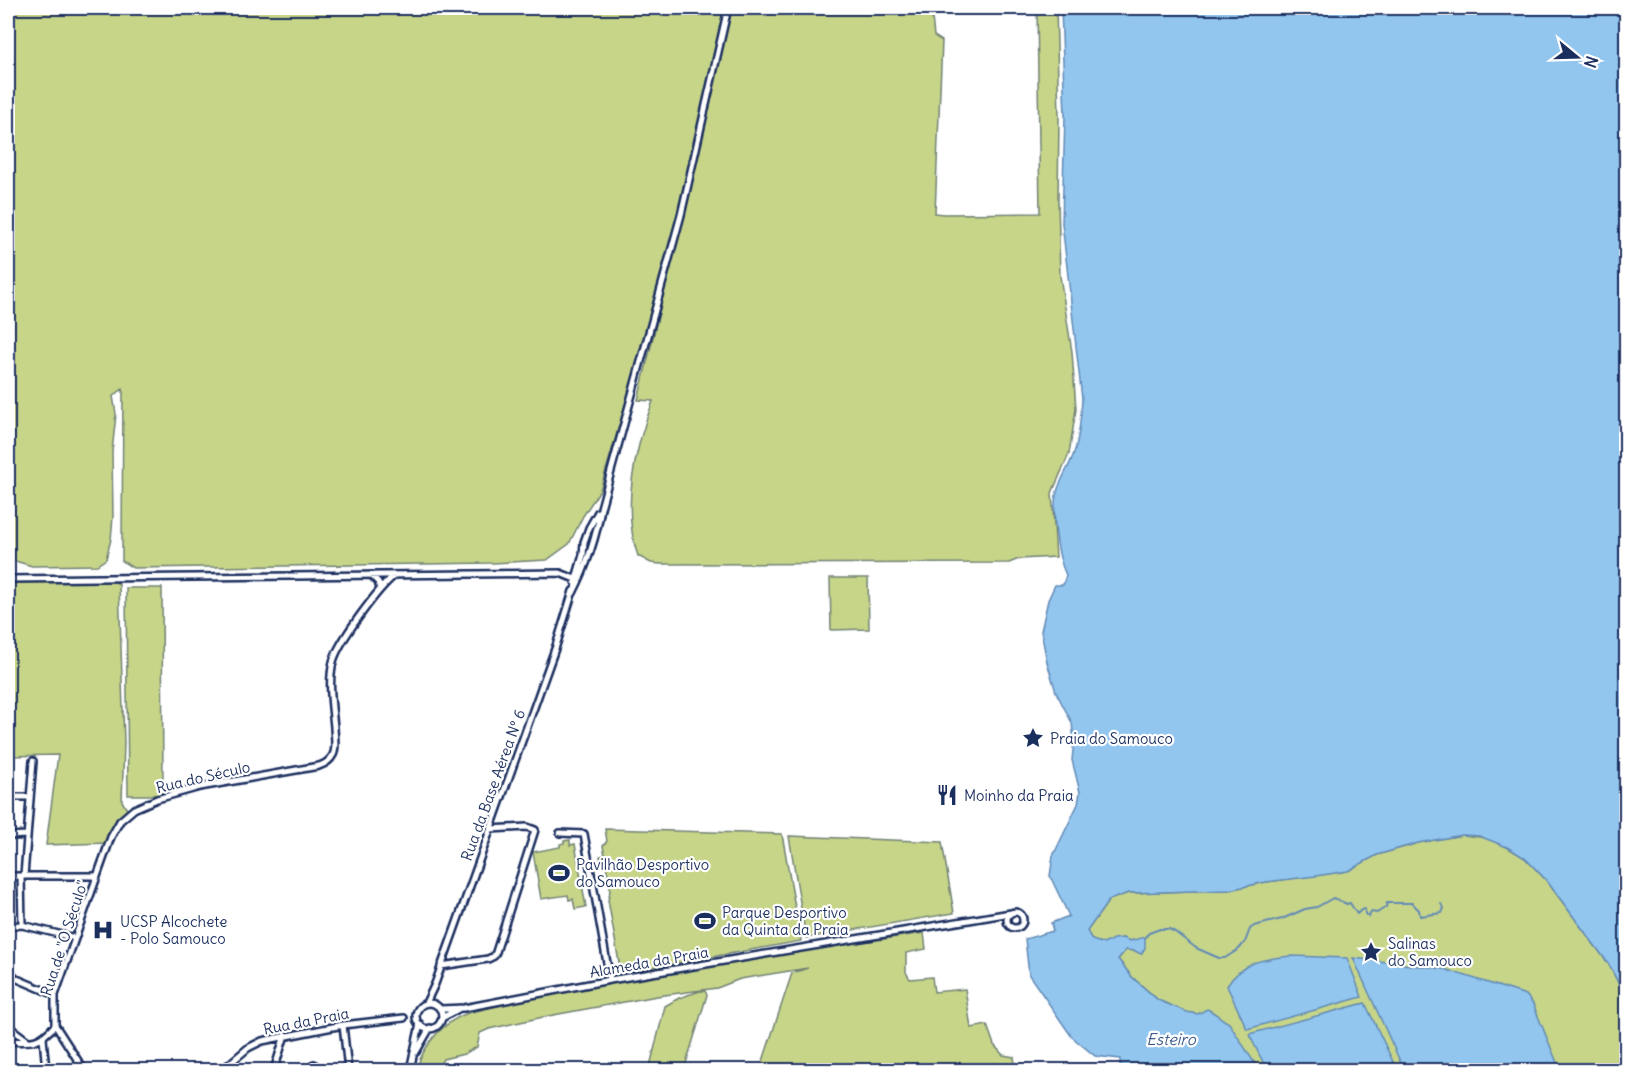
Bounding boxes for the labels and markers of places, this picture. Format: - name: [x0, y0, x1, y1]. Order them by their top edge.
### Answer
- place icon: Praia do Samouco: [1021, 726, 1045, 750]
- place label: Praia do Samouco: [1050, 729, 1173, 748]
- restaurant icon: Moinho da Praia: [935, 783, 959, 807]
- place label: Moinho da Praia: [964, 786, 1074, 805]
- place label: Pavilhão Desportivo do Samouco: [576, 855, 709, 891]
- sports icon: Pavilhão Desportivo do Samouco: [547, 861, 571, 885]
- place label: Parque Desportivo da Quinta da Praia: [722, 903, 849, 939]
- sports icon: Parque Desportivo da Quinta da Praia: [693, 909, 717, 933]
- place label: UCSP Alcochete - Polo Samouco: [120, 912, 227, 948]
- hospital icon: UCSP Alcochete - Polo Samouco: [91, 918, 115, 942]
- place label: Salinas do Samouco: [1388, 934, 1472, 970]
- place icon: Salinas do Samouco: [1359, 940, 1383, 964]

